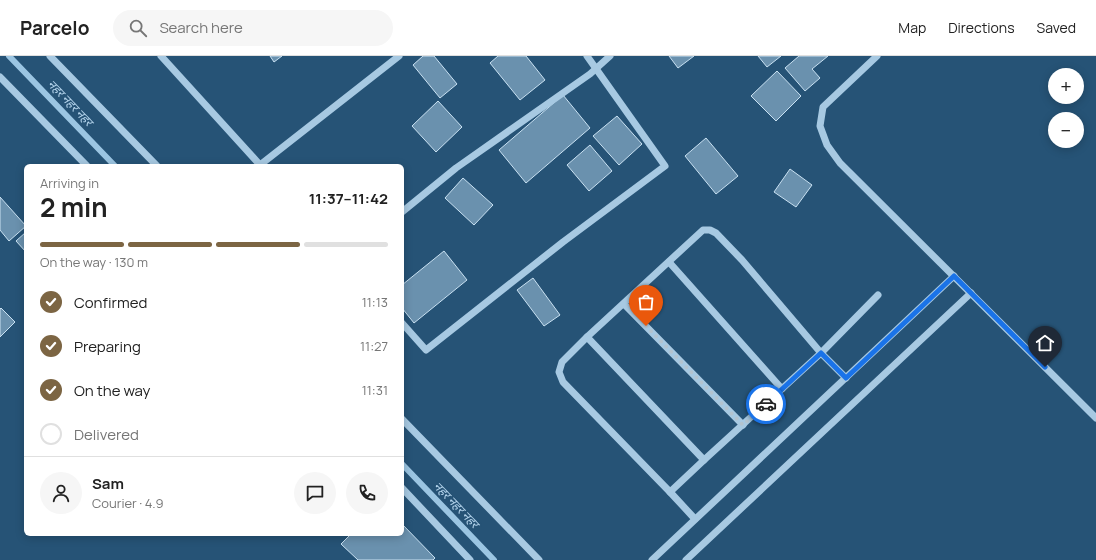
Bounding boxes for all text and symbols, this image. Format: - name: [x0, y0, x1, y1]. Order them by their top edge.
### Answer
- search box: [113, 10, 393, 46]
- text: Parcelo: [20, 15, 89, 41]
- icon: search: [127, 17, 149, 39]
- text: Search here: [159, 17, 243, 38]
- text: Map: [898, 18, 926, 37]
- text: Directions: [948, 18, 1015, 37]
- text: Saved: [1037, 18, 1076, 37]
- map controls: [1048, 68, 1084, 148]
- button: +: [1048, 68, 1084, 104]
- water label: नहर नहर नहर: [44, 76, 98, 131]
- button: −: [1048, 112, 1084, 148]
- text: Arriving in: [40, 174, 99, 192]
- text: 11:37–11:42: [309, 188, 388, 209]
- text: 2 min: [40, 189, 108, 225]
- text: On the way · 130 m: [40, 253, 148, 271]
- pin: [629, 285, 663, 326]
- icon: check: [40, 291, 62, 313]
- icon: bag: [635, 291, 657, 313]
- text: Confirmed: [74, 292, 147, 313]
- text: 11:13: [362, 293, 388, 311]
- pin: [1028, 326, 1062, 367]
- icon: home: [1034, 332, 1056, 354]
- icon: check: [40, 335, 62, 357]
- text: Preparing: [74, 336, 141, 357]
- text: 11:27: [360, 337, 388, 355]
- icon: check: [40, 379, 62, 401]
- text: On the way: [74, 380, 150, 401]
- text: 11:31: [362, 381, 388, 399]
- courier: [746, 384, 786, 424]
- icon: car: [755, 393, 777, 415]
- text: Delivered: [74, 424, 139, 445]
- button: person: [40, 472, 82, 514]
- button: chat: [294, 472, 336, 514]
- button: phone: [346, 472, 388, 514]
- text: Sam: [92, 473, 124, 494]
- water label: नहर नहर नहर: [430, 478, 484, 533]
- text: Courier · 4.9: [92, 494, 164, 512]

